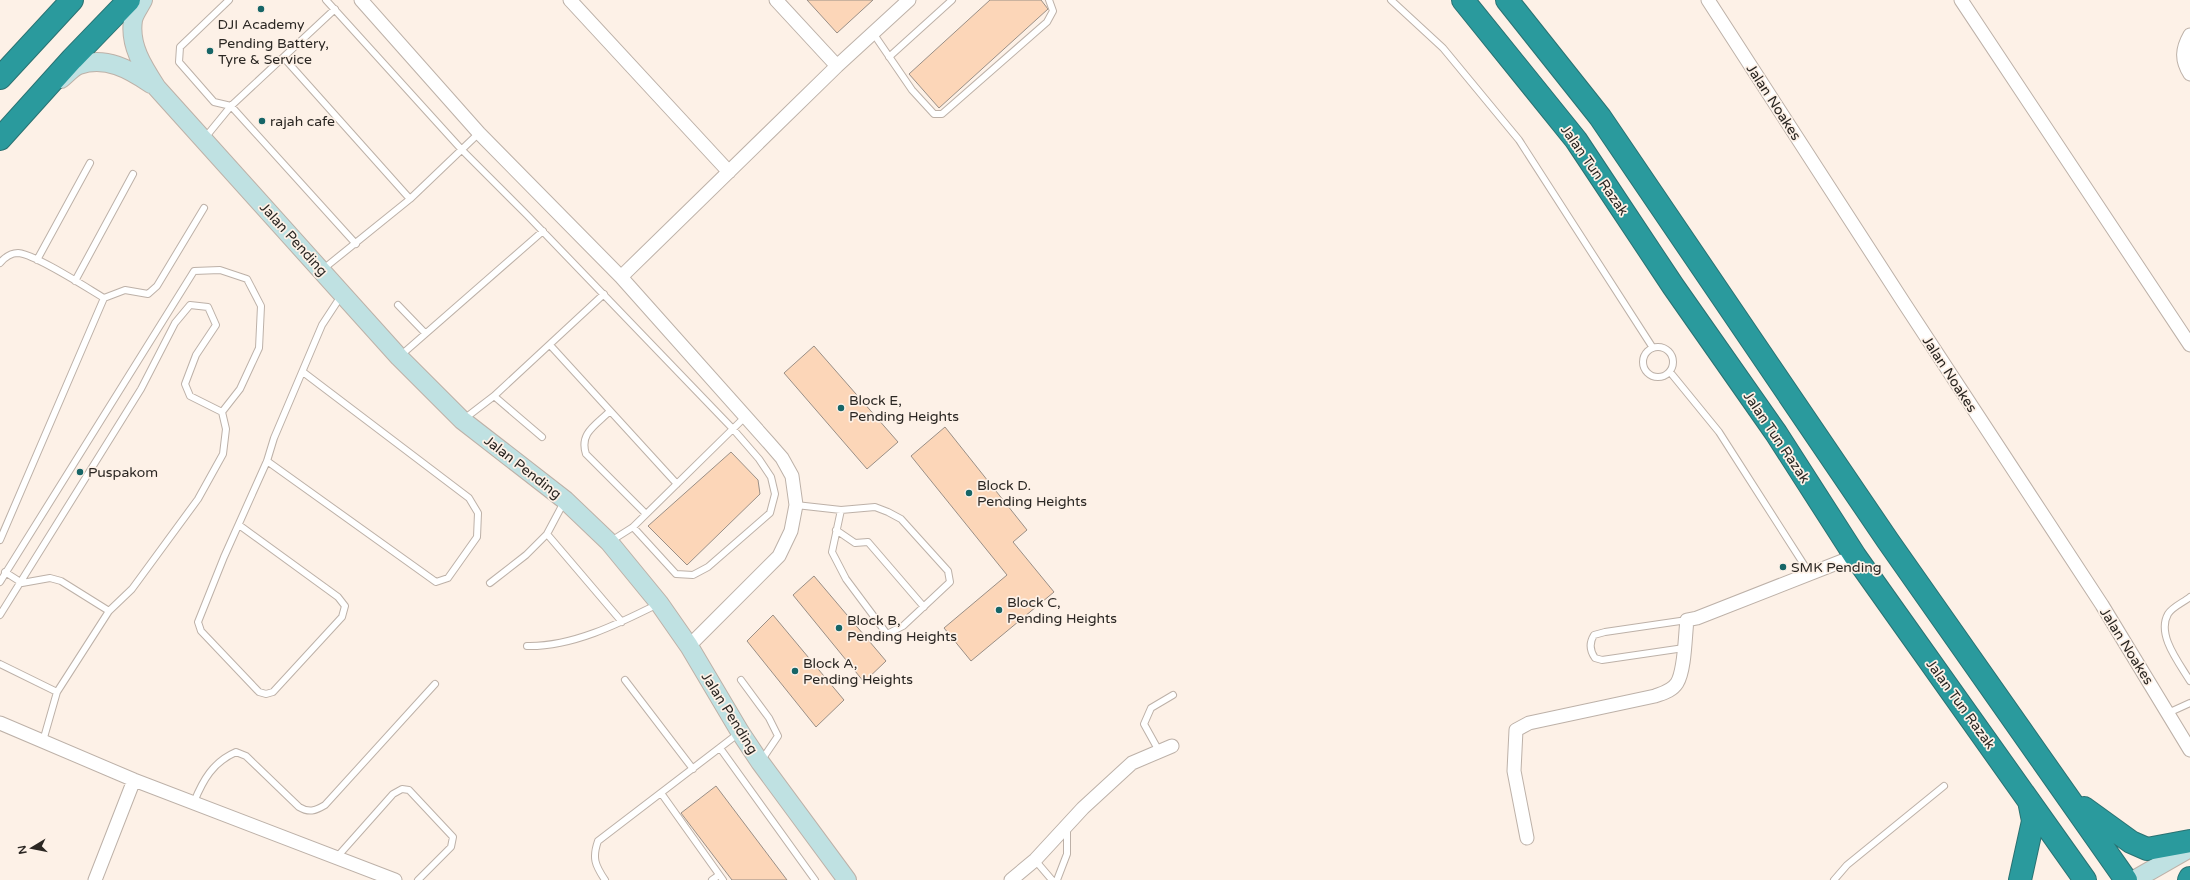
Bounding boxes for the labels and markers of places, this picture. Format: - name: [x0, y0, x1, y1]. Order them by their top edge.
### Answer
- marker: DJI Academy: [256, 4, 266, 14]
- place label: DJI Academy: [218, 16, 305, 33]
- place label: Pending Battery, Tyre & Service: [218, 35, 329, 68]
- marker: Pending Battery, Tyre & Service: [205, 46, 215, 56]
- place label: rajah cafe: [270, 113, 335, 130]
- marker: rajah cafe: [257, 116, 267, 126]
- place label: Block E, Pending Heights: [849, 392, 959, 425]
- marker: Block E, Pending Heights: [836, 403, 846, 413]
- place label: Puspakom: [88, 464, 158, 481]
- marker: Puspakom: [75, 467, 85, 477]
- place label: Block D. Pending Heights: [977, 477, 1087, 510]
- marker: Block D. Pending Heights: [964, 488, 974, 498]
- place label: SMK Pending: [1791, 559, 1882, 576]
- marker: SMK Pending: [1778, 562, 1788, 572]
- place label: Block C, Pending Heights: [1007, 594, 1117, 627]
- marker: Block C, Pending Heights: [994, 605, 1004, 615]
- place label: Block B, Pending Heights: [847, 612, 957, 645]
- marker: Block B, Pending Heights: [834, 623, 844, 633]
- place label: Block A, Pending Heights: [803, 655, 913, 688]
- marker: Block A, Pending Heights: [790, 666, 800, 676]

